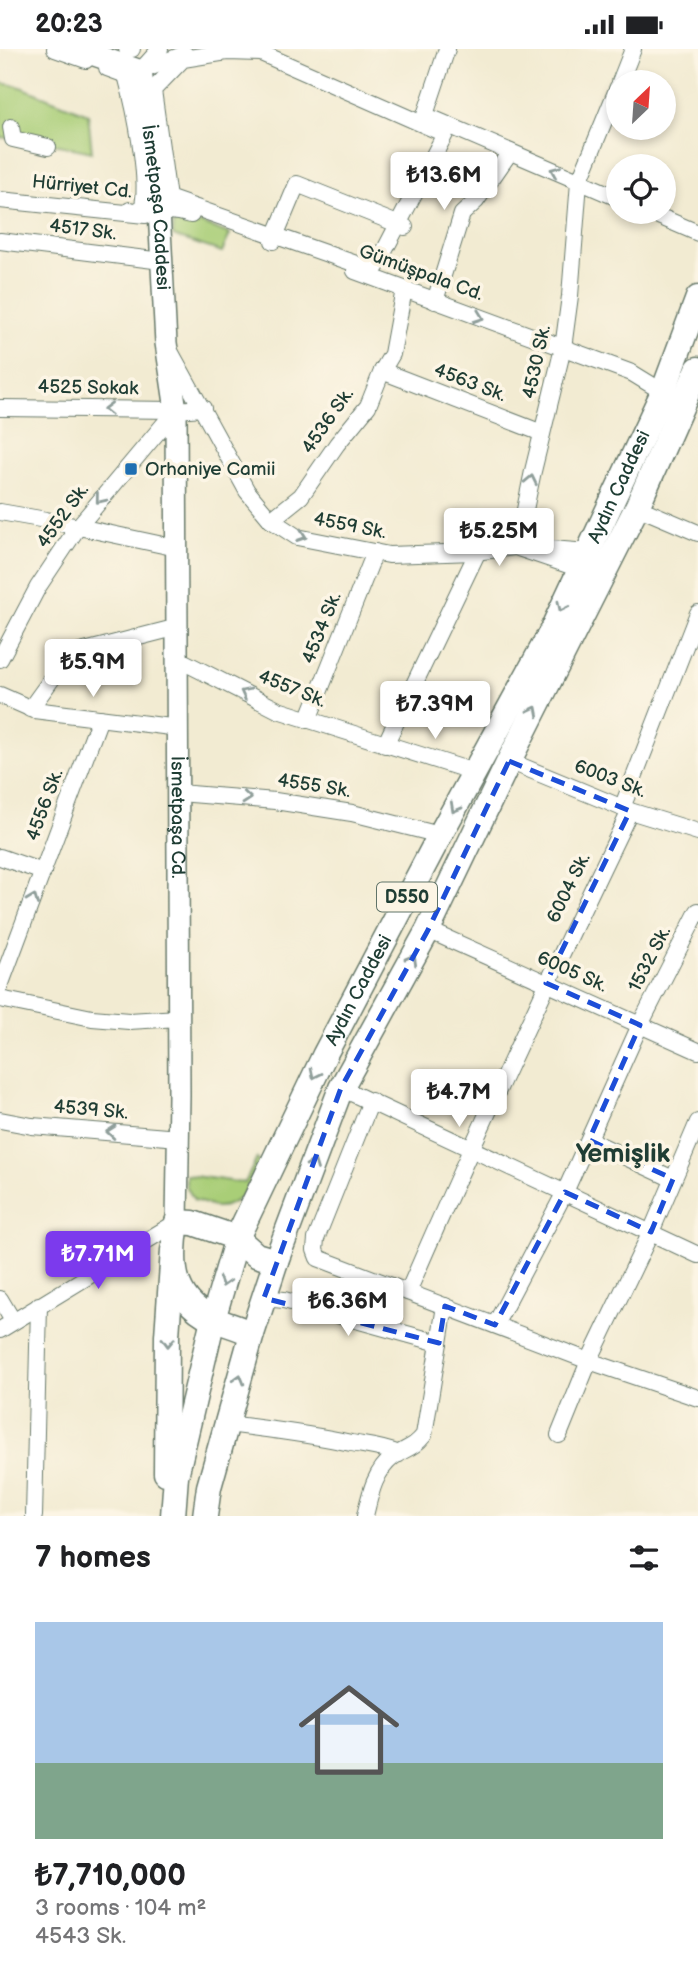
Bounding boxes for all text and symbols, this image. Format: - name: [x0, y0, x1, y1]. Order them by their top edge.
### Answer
- text: 20:23: [35, 9, 103, 40]
- north arrow: [606, 70, 676, 140]
- map controls: [606, 70, 676, 224]
- street label: İsmetpaşa Caddesi: [137, 123, 175, 291]
- pin: ₺13.6M: [387, 153, 501, 212]
- button: locate: [606, 154, 676, 224]
- text: ₺13.6M: [406, 161, 482, 189]
- one-way arrow: [550, 165, 562, 179]
- street label: Hürriyet Cd.: [31, 170, 133, 204]
- street label: 4517 Sk.: [48, 214, 118, 246]
- street label: Gümüşpala Cd.: [356, 240, 486, 306]
- one-way arrow: [472, 308, 484, 322]
- street label: 4530 Sk.: [518, 323, 556, 401]
- street label: 4563 Sk.: [431, 359, 509, 407]
- street label: 4525 Sokak: [37, 376, 139, 400]
- street label: 4536 Sk.: [297, 384, 359, 458]
- one-way arrow: [102, 401, 113, 417]
- street label: Aydın Caddesi: [583, 427, 655, 547]
- place label: Orhaniye Camii: [145, 458, 275, 481]
- marker: Orhaniye Camii: [123, 461, 139, 477]
- one-way arrow: [523, 474, 538, 486]
- street label: 4552 Sk.: [32, 479, 94, 553]
- one-way arrow: [96, 492, 109, 504]
- street label: 4559 Sk.: [311, 508, 389, 544]
- pin: ₺5.25M: [442, 509, 556, 568]
- text: ₺5.25M: [460, 517, 538, 545]
- one-way arrow: [295, 528, 307, 542]
- street label: 4534 Sk.: [297, 589, 347, 667]
- one-way arrow: [557, 600, 571, 613]
- pin: ₺5.9M: [44, 639, 142, 699]
- text: ₺5.9M: [61, 648, 125, 676]
- street label: 4557 Sk.: [255, 665, 329, 713]
- pin: ₺7.39M: [378, 681, 492, 741]
- one-way arrow: [240, 688, 252, 702]
- text: ₺7.39M: [396, 690, 474, 718]
- one-way arrow: [525, 706, 539, 718]
- street label: 6003 Sk.: [571, 755, 649, 803]
- street label: İsmetpaşa Cd.: [166, 756, 190, 879]
- street label: 4556 Sk.: [21, 766, 69, 844]
- street label: 4555 Sk.: [276, 769, 352, 803]
- one-way arrow: [242, 790, 253, 805]
- one-way arrow: [450, 801, 463, 813]
- street label: 6004 Sk.: [542, 849, 596, 927]
- road number: D550: [377, 883, 437, 911]
- one-way arrow: [24, 894, 38, 906]
- street label: 1532 Sk.: [624, 922, 676, 996]
- street label: Aydın Caddesi: [320, 931, 397, 1049]
- street label: 6005 Sk.: [533, 946, 611, 998]
- one-way arrow: [404, 954, 417, 967]
- one-way arrow: [310, 1067, 324, 1080]
- pin: ₺4.7M: [410, 1069, 508, 1129]
- text: ₺4.7M: [427, 1078, 491, 1106]
- street label: 4539 Sk.: [53, 1095, 129, 1125]
- one-way arrow: [105, 1125, 116, 1140]
- district label: Yemişlik: [576, 1139, 671, 1170]
- one-way arrow: [305, 1158, 319, 1170]
- pin: ₺7.71M: [41, 1231, 155, 1291]
- text: ₺7.71M: [61, 1240, 135, 1268]
- one-way arrow: [217, 1276, 232, 1288]
- pin: ₺6.36M: [291, 1279, 405, 1338]
- text: ₺6.36M: [308, 1287, 388, 1315]
- one-way arrow: [160, 1337, 175, 1348]
- one-way arrow: [231, 1373, 246, 1385]
- icon: filters: [625, 1539, 663, 1577]
- text: 7 homes: [35, 1540, 151, 1576]
- icon: home: [286, 1667, 412, 1793]
- text: ₺7,710,000: [35, 1858, 186, 1894]
- text: 3 rooms · 104 m²: [35, 1894, 206, 1922]
- text: 4543 Sk.: [35, 1922, 126, 1950]

